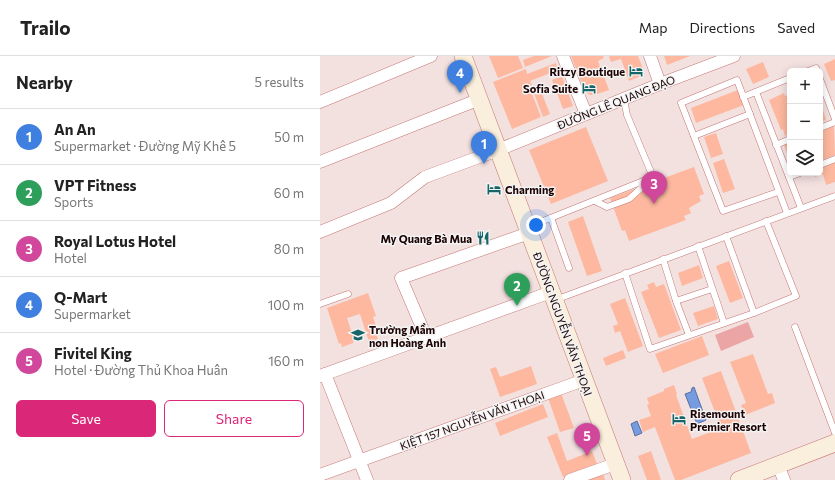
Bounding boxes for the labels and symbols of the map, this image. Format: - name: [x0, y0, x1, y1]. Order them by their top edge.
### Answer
- pin: 4: [447, 60, 473, 93]
- hotel icon: Ritzy Boutique: [628, 63, 644, 79]
- place label: Ritzy Boutique: [549, 65, 625, 78]
- street label: ĐƯỜNG LÊ QUANG ĐẠO: [554, 71, 677, 132]
- hotel icon: Sofia Suite: [581, 80, 597, 96]
- place label: Sofia Suite: [523, 82, 578, 95]
- pin: 1: [471, 131, 497, 164]
- pin: 3: [641, 171, 667, 204]
- hotel icon: Charming: [486, 181, 502, 197]
- place label: Charming: [505, 183, 554, 196]
- your location: [526, 215, 546, 235]
- restaurant icon: My Quang Bà Mua: [475, 230, 491, 246]
- place label: My Quang Bà Mua: [380, 232, 472, 245]
- street label: ĐƯỜNG NGUYỄN VĂN THOẠI: [531, 248, 598, 398]
- pin: 2: [504, 273, 530, 306]
- place label: Trường Mầm non Hoàng Anh: [369, 323, 446, 349]
- school or university icon: Trường Mầm non Hoàng Anh: [350, 327, 366, 343]
- street label: KIỆT 157 NGUYỄN VĂN THOẠI: [397, 385, 546, 452]
- place label: Risemount Premier Resort: [690, 407, 767, 433]
- hotel icon: Risemount Premier Resort: [671, 411, 687, 427]
- pin: 5: [574, 423, 600, 456]

